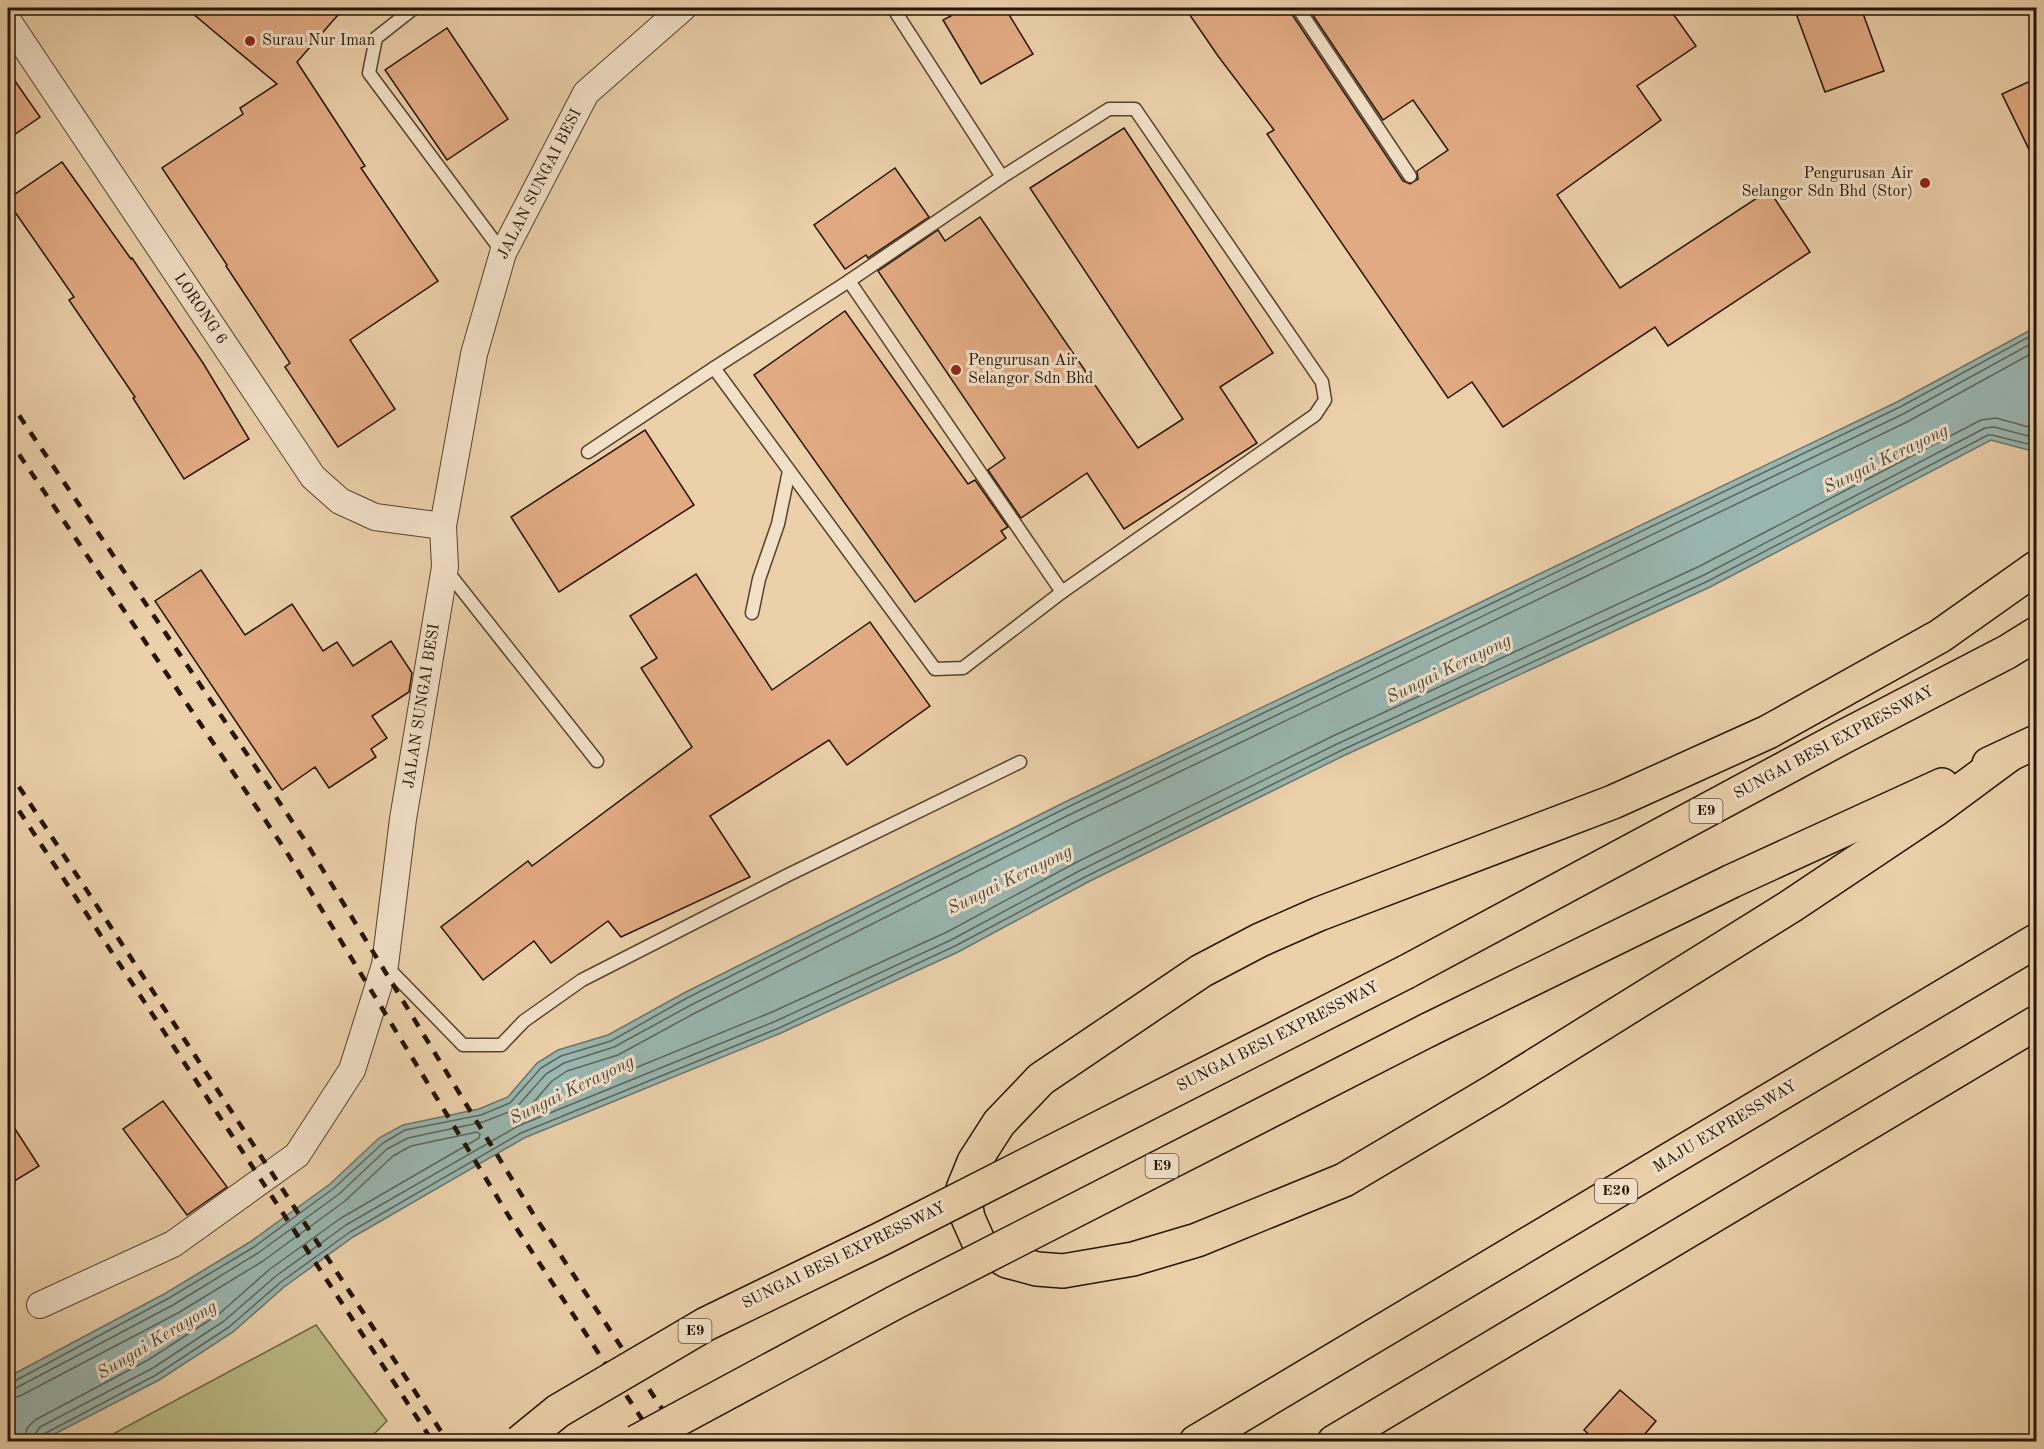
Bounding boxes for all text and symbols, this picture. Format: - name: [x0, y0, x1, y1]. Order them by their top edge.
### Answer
- place label: Surau Nur Iman: [262, 33, 376, 49]
- marker: Surau Nur Iman: [243, 34, 257, 48]
- street label: JALAN SUNGAI BESI: [495, 106, 585, 262]
- place label: Pengurusan Air Selangor Sdn Bhd (Stor): [1741, 166, 1913, 200]
- marker: Pengurusan Air Selangor Sdn Bhd (Stor): [1918, 176, 1932, 190]
- street label: LORONG 6: [170, 270, 230, 348]
- place label: Pengurusan Air Selangor Sdn Bhd: [968, 353, 1093, 387]
- marker: Pengurusan Air Selangor Sdn Bhd: [949, 363, 963, 377]
- water label: Sungai Kerayong: [1821, 421, 1951, 497]
- street label: JALAN SUNGAI BESI: [401, 623, 443, 789]
- water label: Sungai Kerayong: [1384, 631, 1514, 707]
- street label: SUNGAI BESI EXPRESSWAY: [1731, 683, 1937, 803]
- road number: E9: [1690, 799, 1722, 823]
- water label: Sungai Kerayong: [945, 842, 1075, 918]
- street label: SUNGAI BESI EXPRESSWAY: [1175, 979, 1382, 1095]
- water label: Sungai Kerayong: [507, 1052, 637, 1128]
- street label: MAJU EXPRESSWAY: [1650, 1078, 1800, 1176]
- road number: E9: [1146, 1154, 1178, 1178]
- road number: E20: [1595, 1179, 1637, 1203]
- street label: SUNGAI BESI EXPRESSWAY: [740, 1200, 949, 1312]
- water label: Sungai Kerayong: [94, 1297, 220, 1383]
- road number: E9: [678, 1319, 712, 1343]

